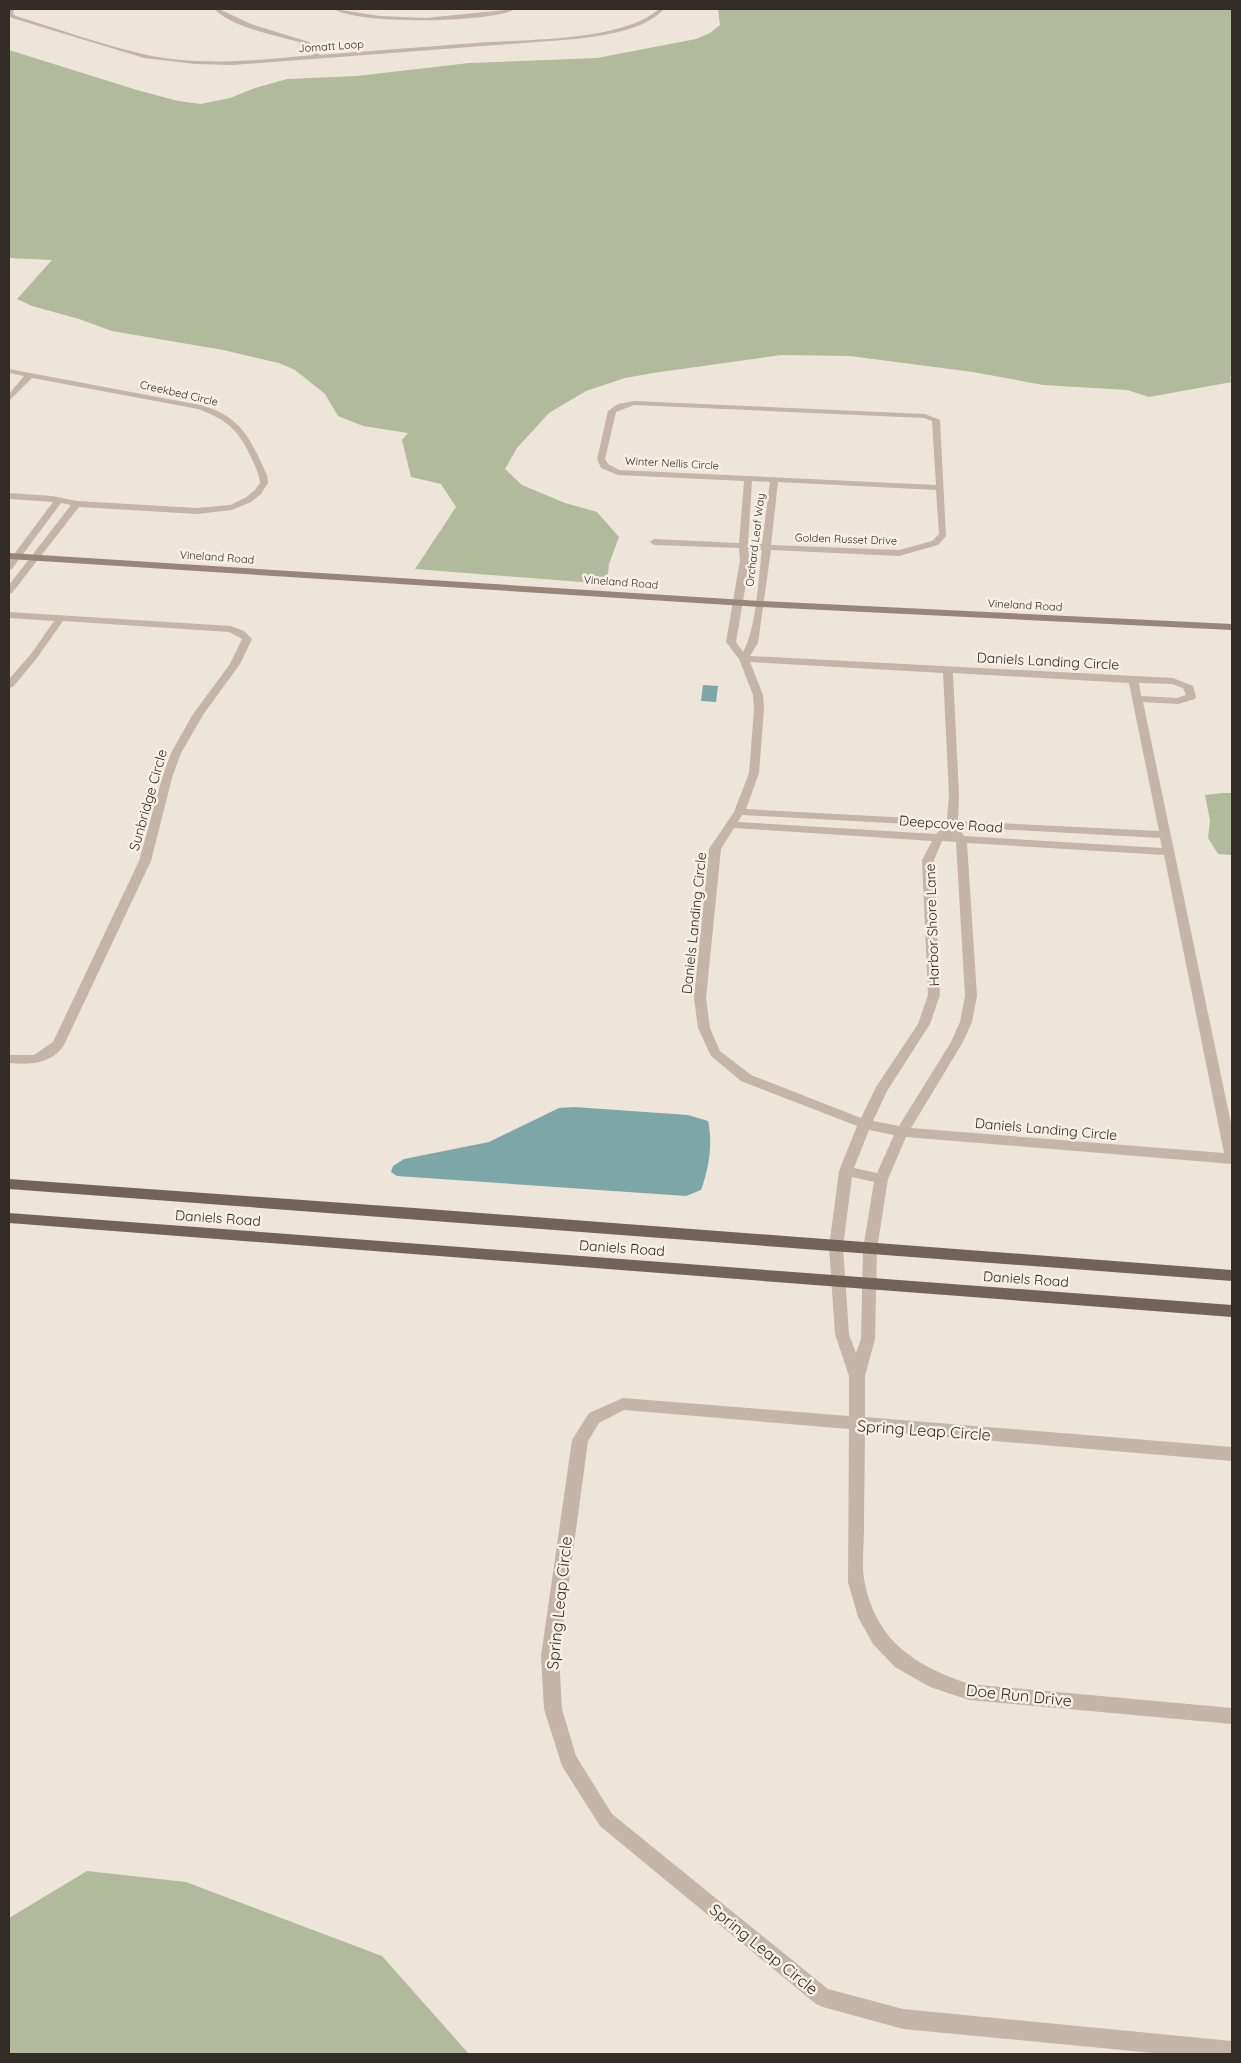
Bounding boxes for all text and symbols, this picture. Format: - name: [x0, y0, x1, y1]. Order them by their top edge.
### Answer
- street label: Jomatt Loop: [298, 37, 365, 55]
- street label: Creekbed Circle: [139, 377, 219, 409]
- street label: Winter Nellis Circle: [625, 454, 719, 472]
- street label: Orchard Leaf Way: [742, 493, 768, 587]
- street label: Golden Russet Drive: [795, 530, 897, 548]
- street label: Vineland Road: [179, 547, 255, 567]
- street label: Vineland Road: [583, 572, 659, 592]
- street label: Vineland Road: [987, 596, 1063, 614]
- street label: Daniels Landing Circle: [976, 648, 1120, 674]
- street label: Sunbridge Circle: [125, 747, 171, 853]
- street label: Deepcove Road: [899, 811, 1003, 837]
- street label: Daniels Landing Circle: [678, 851, 710, 995]
- street label: Harbor Shore Lane: [921, 863, 943, 987]
- street label: Daniels Landing Circle: [974, 1114, 1118, 1144]
- street label: Daniels Road: [175, 1206, 261, 1230]
- street label: Daniels Road: [579, 1236, 665, 1260]
- street label: Daniels Road: [983, 1267, 1069, 1291]
- street label: Spring Leap Circle: [857, 1415, 991, 1445]
- street label: Spring Leap Circle: [542, 1535, 576, 1671]
- street label: Doe Run Drive: [965, 1679, 1073, 1711]
- street label: Spring Leap Circle: [706, 1899, 822, 1999]

